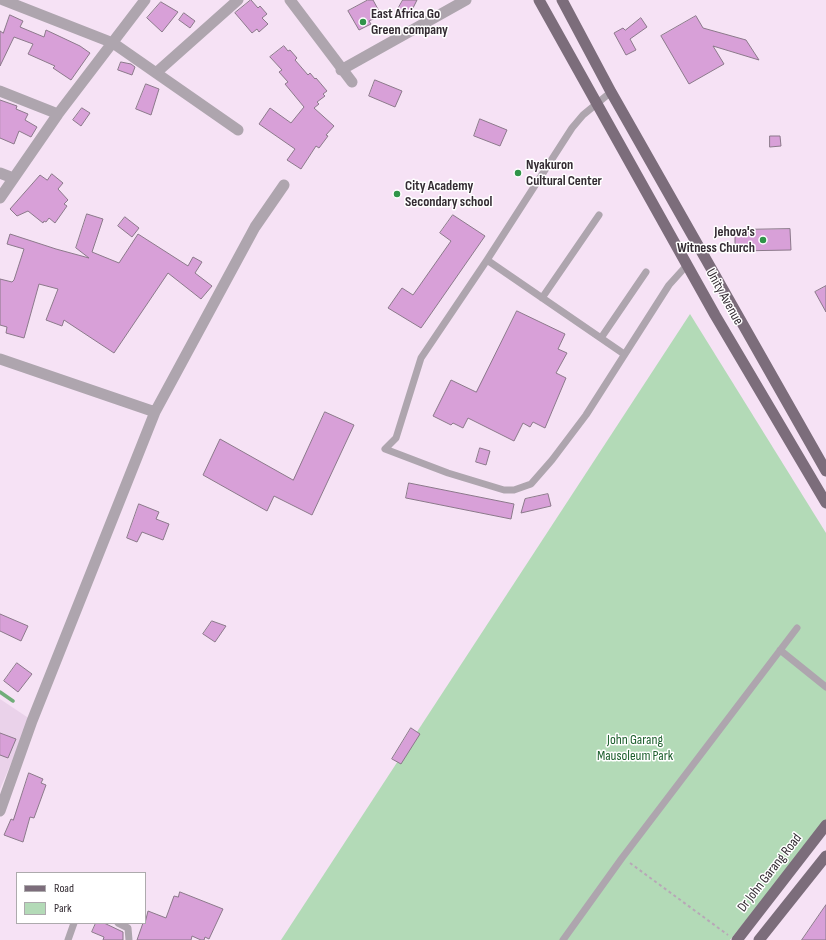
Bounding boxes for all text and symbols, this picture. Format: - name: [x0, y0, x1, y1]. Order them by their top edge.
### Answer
- place label: East Africa Go Green company: [371, 6, 448, 38]
- marker: East Africa Go Green company: [358, 17, 368, 27]
- place label: Nyakuron Cultural Center: [526, 157, 602, 190]
- marker: Nyakuron Cultural Center: [513, 168, 523, 178]
- place label: City Academy Secondary school: [405, 178, 492, 210]
- marker: City Academy Secondary school: [392, 189, 402, 199]
- place label: Jehova's Witness Church: [677, 224, 755, 256]
- marker: Jehova's Witness Church: [758, 235, 768, 245]
- street label: Unity Avenue: [702, 266, 746, 328]
- park label: John Garang Mausoleum Park: [597, 732, 673, 764]
- street label: Dr John Garang Road: [734, 831, 806, 915]
- legend: [16, 872, 146, 924]
- text: Road: [54, 881, 74, 896]
- text: Park: [54, 901, 72, 916]

